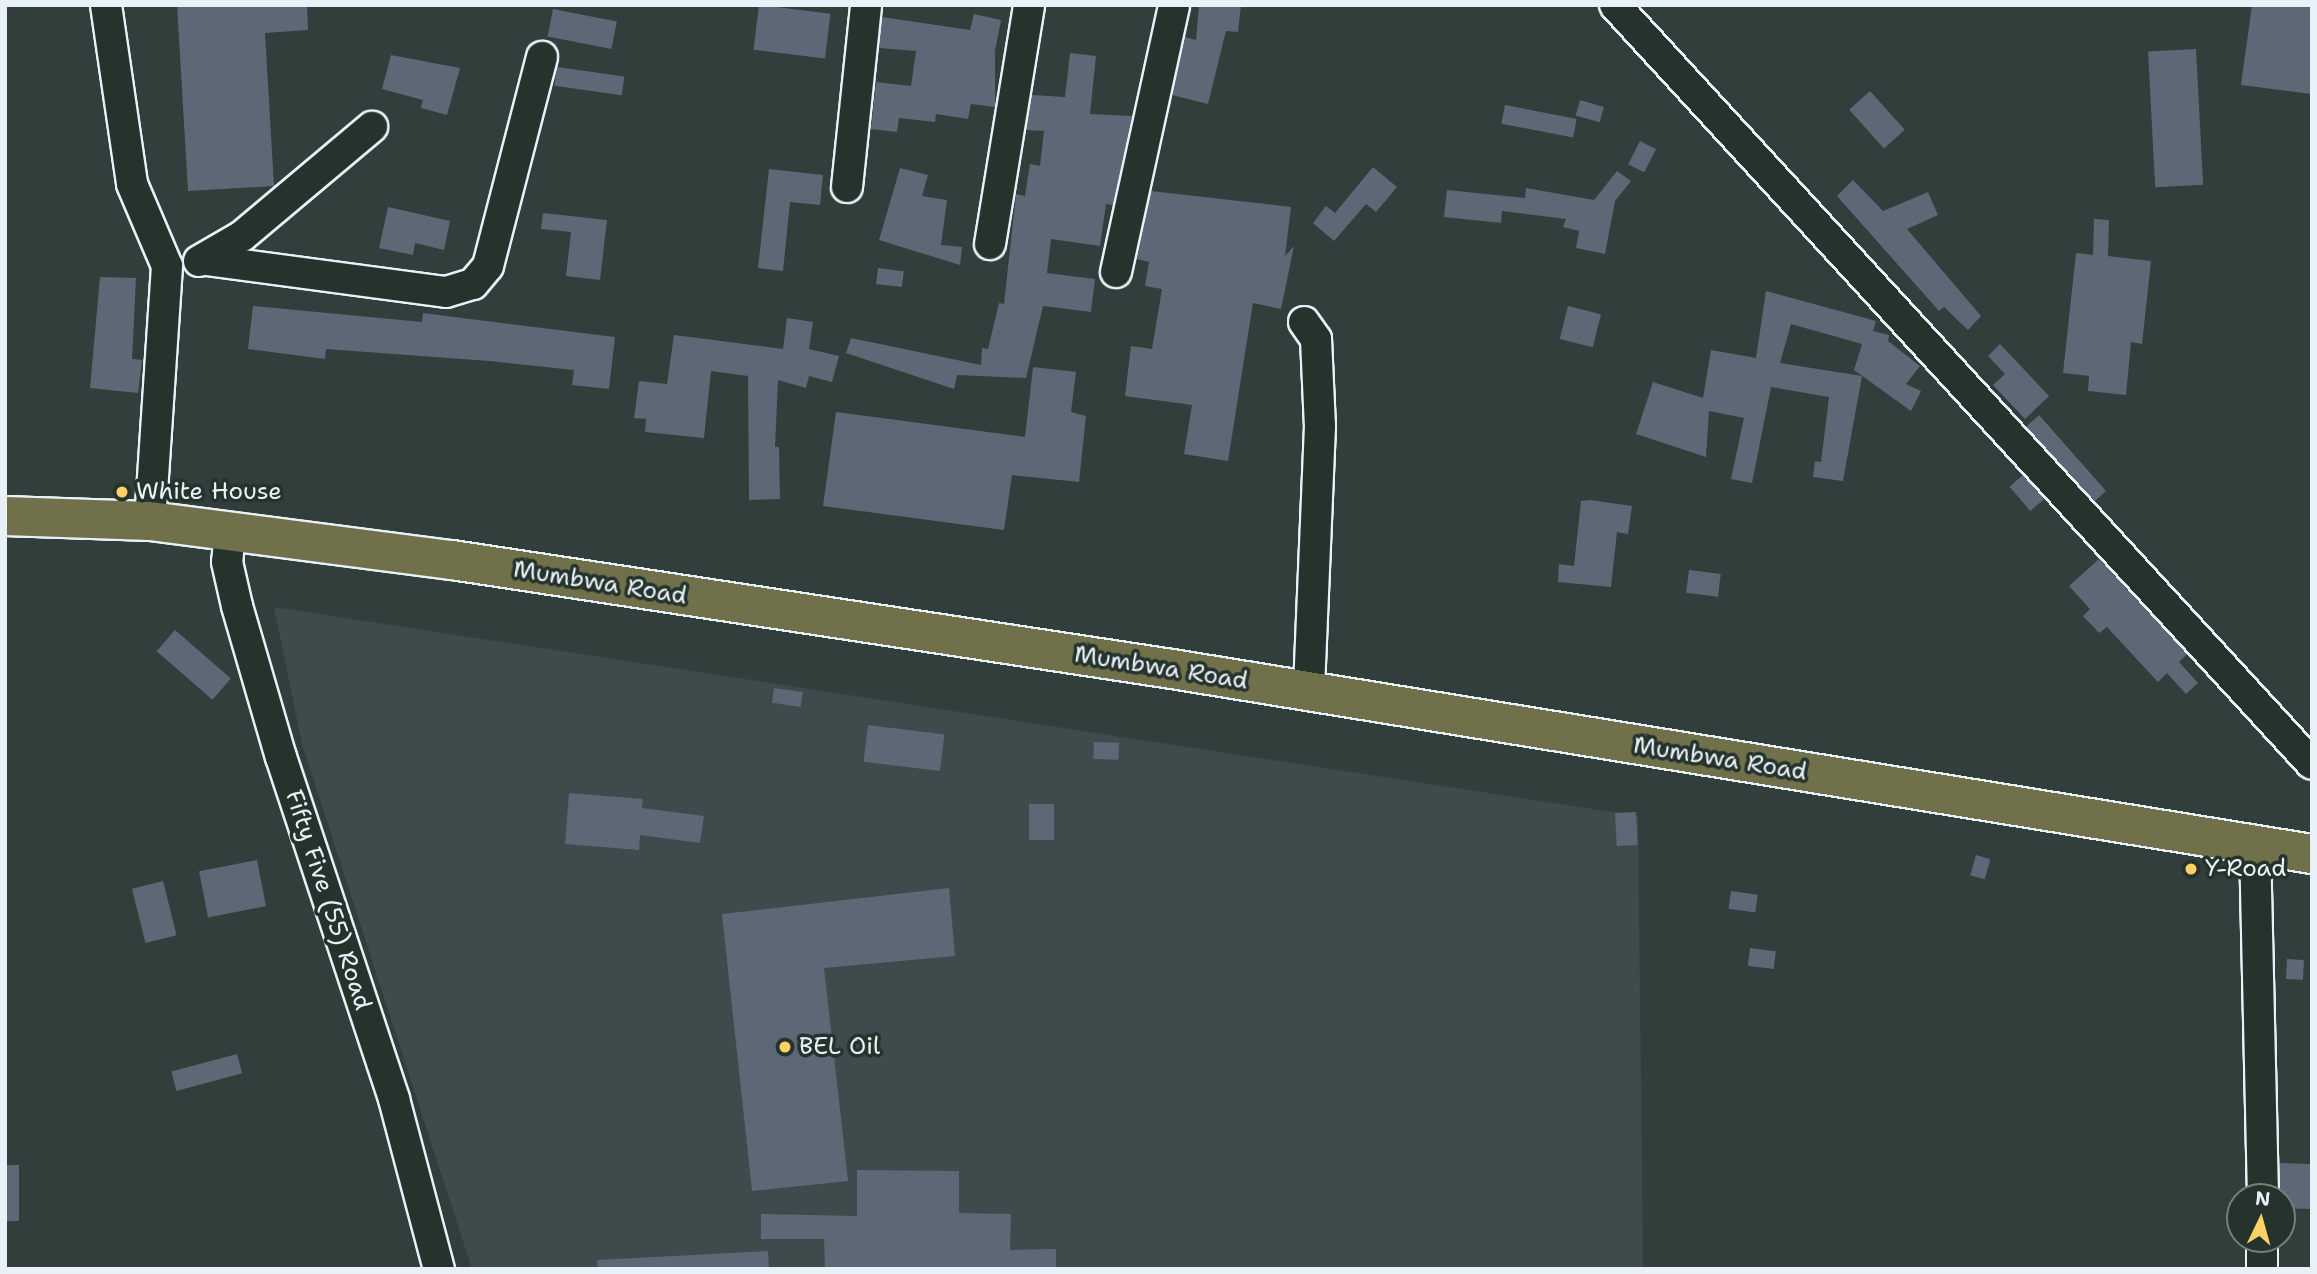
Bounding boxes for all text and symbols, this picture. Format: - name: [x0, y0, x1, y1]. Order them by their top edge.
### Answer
- place label: White House: [136, 478, 282, 506]
- marker: White House: [114, 484, 130, 500]
- street label: Mumbwa Road: [511, 555, 689, 611]
- street label: Mumbwa Road: [1072, 640, 1250, 696]
- street label: Mumbwa Road: [1631, 731, 1809, 787]
- street label: Fifty Five (55) Road: [279, 786, 377, 1014]
- place label: Y-Road: [2205, 855, 2287, 883]
- marker: Y-Road: [2183, 861, 2199, 877]
- place label: BEL Oil: [799, 1033, 880, 1061]
- marker: BEL Oil: [777, 1039, 793, 1055]
- north arrow: [2226, 1183, 2296, 1253]
- text: N: [2254, 1185, 2271, 1212]

